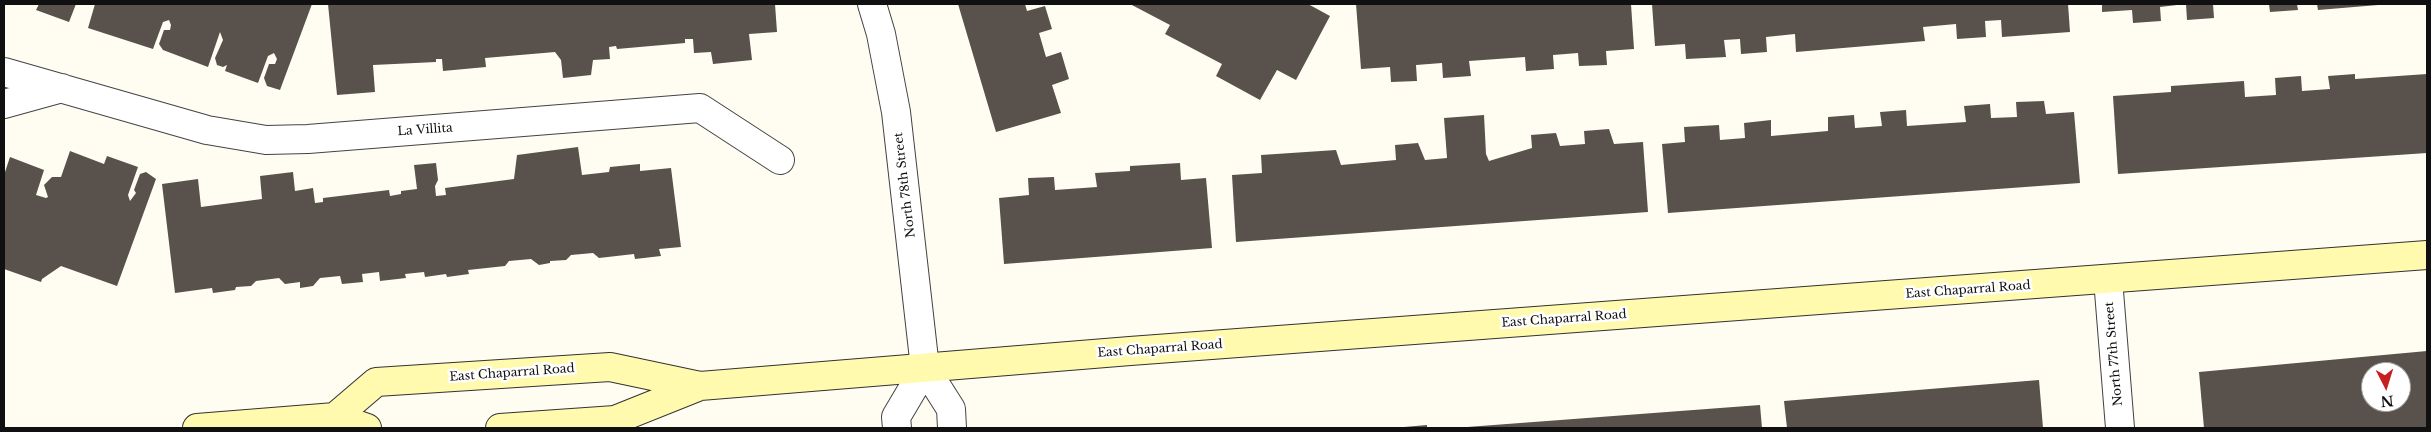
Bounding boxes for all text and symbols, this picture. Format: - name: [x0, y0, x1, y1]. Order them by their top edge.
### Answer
- street label: La Villita: [397, 121, 453, 139]
- street label: North 78th Street: [891, 132, 919, 238]
- street label: East Chaparral Road: [1905, 278, 2031, 302]
- street label: North 77th Street: [2102, 301, 2126, 407]
- street label: East Chaparral Road: [1501, 307, 1627, 331]
- street label: East Chaparral Road: [1097, 337, 1223, 361]
- street label: East Chaparral Road: [449, 361, 575, 385]
- north arrow: [2361, 362, 2411, 412]
- text: N: [2380, 391, 2395, 410]

